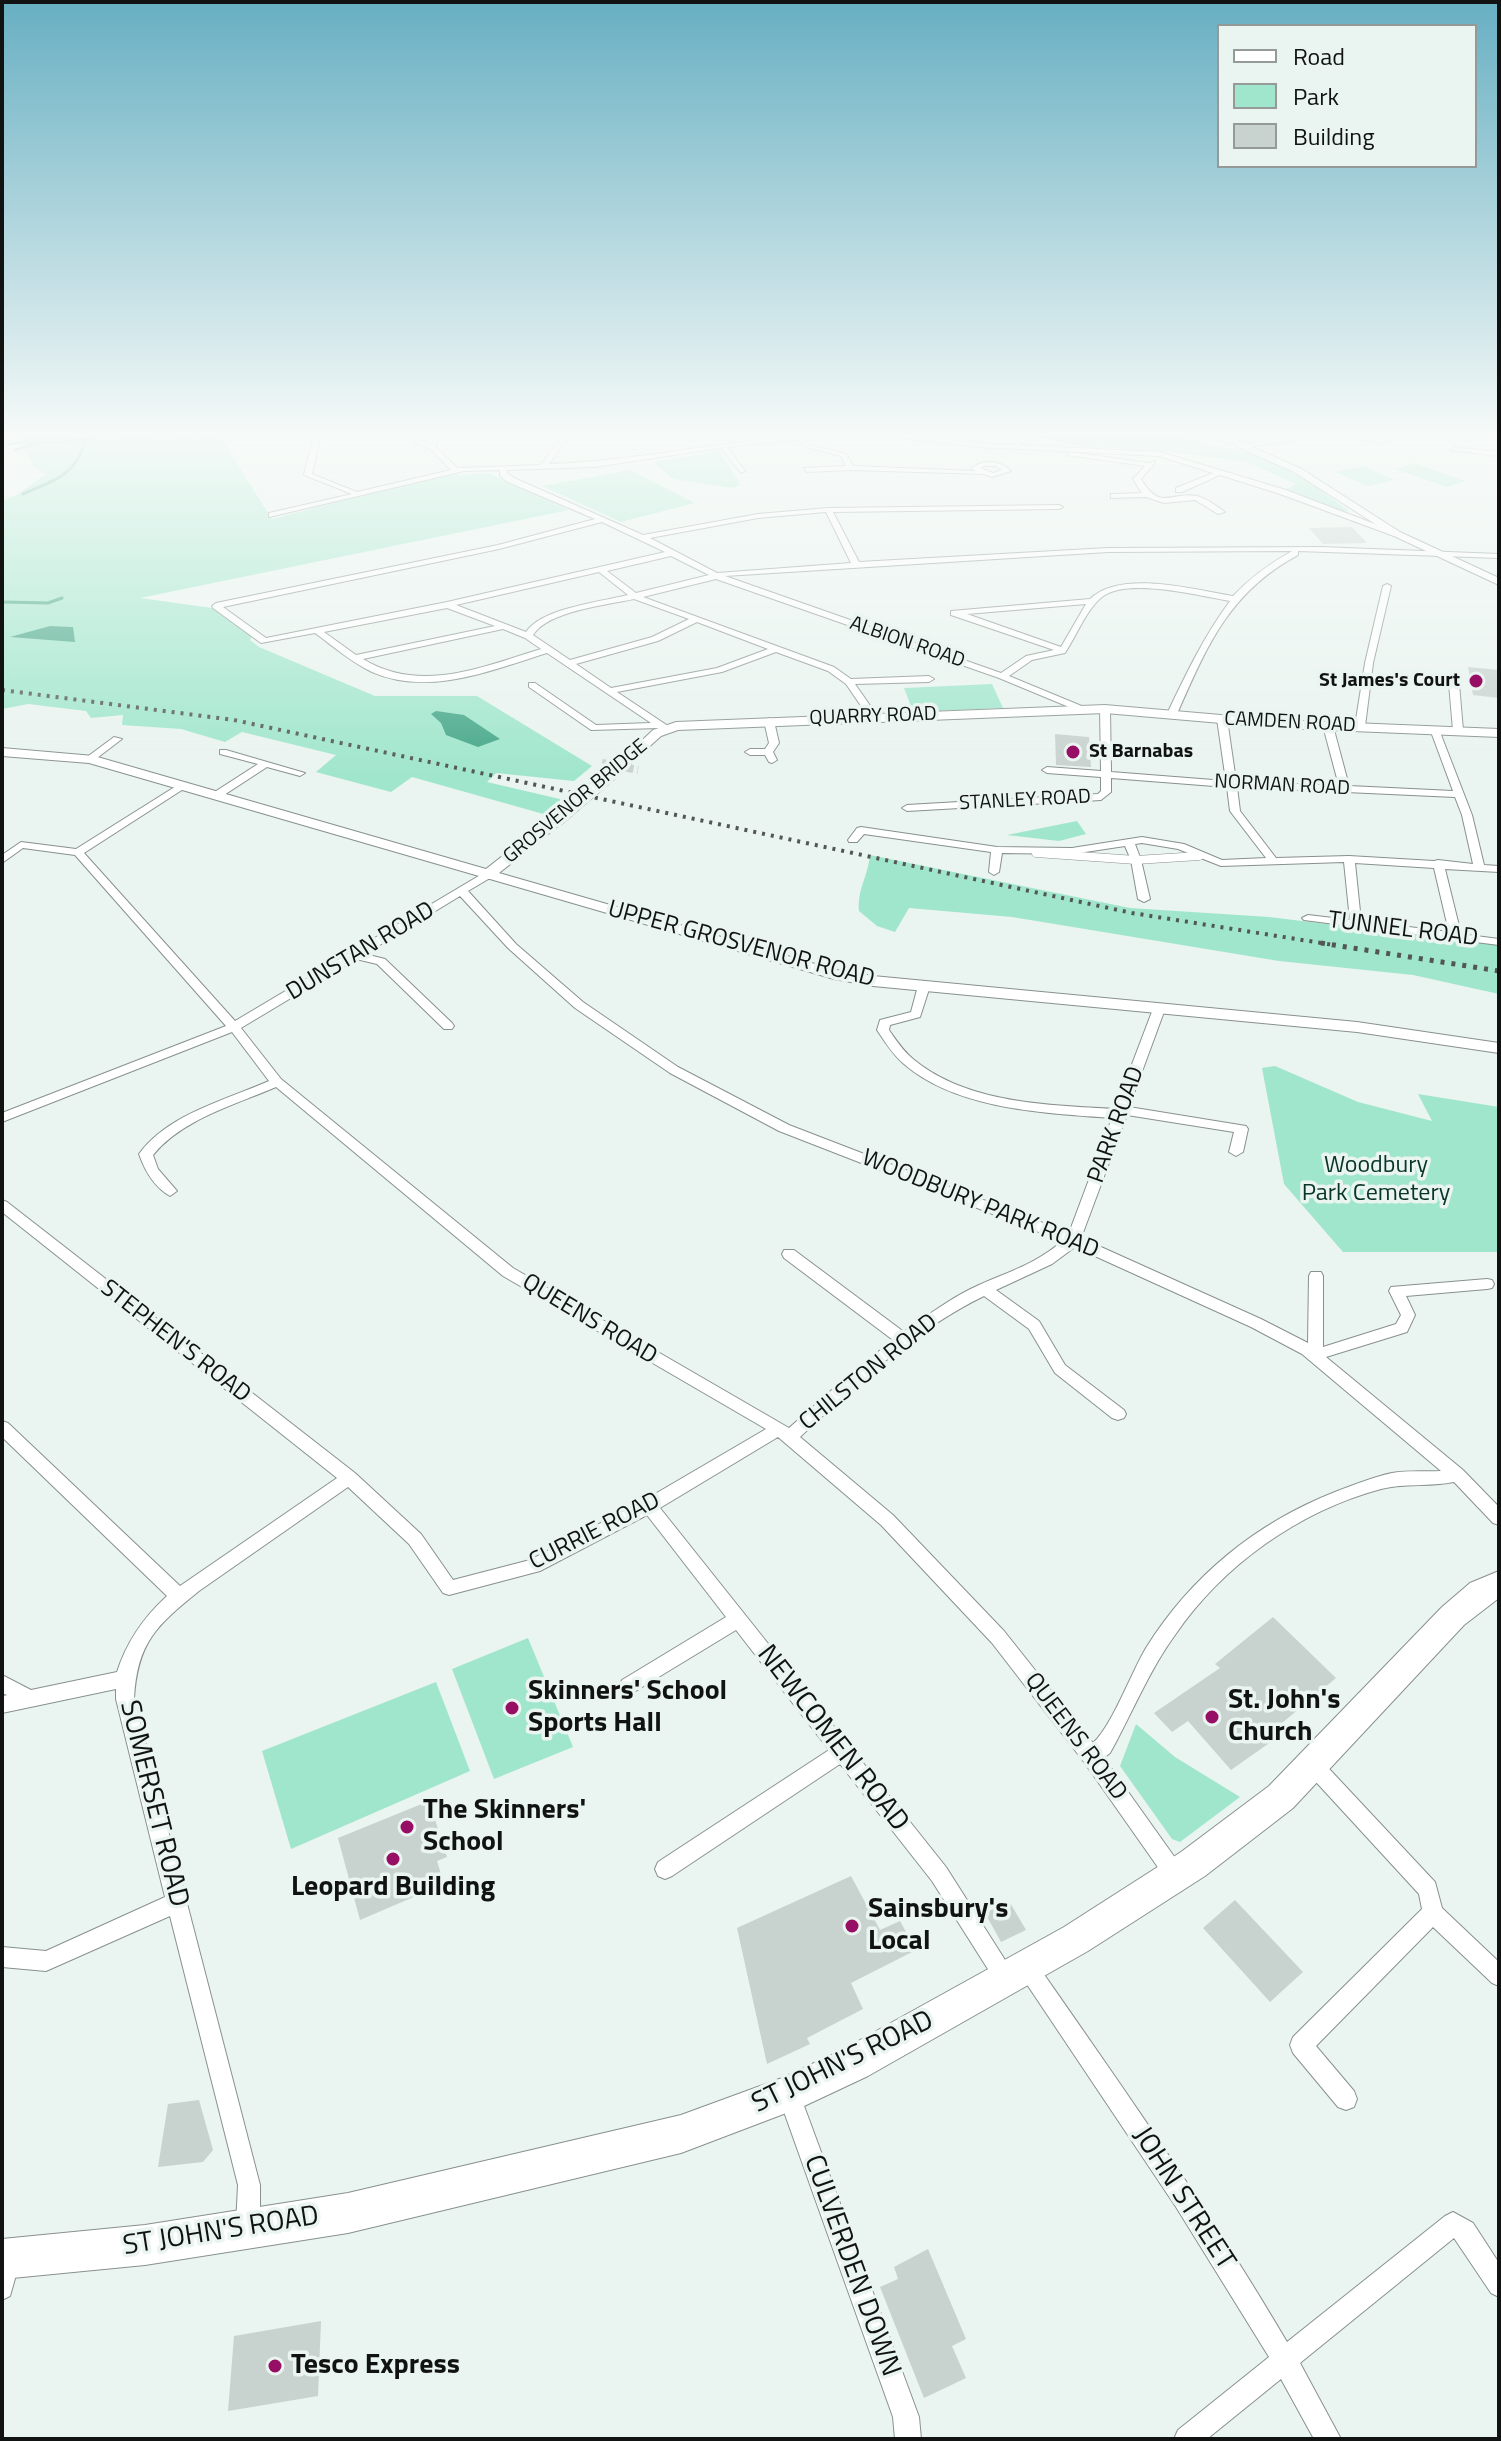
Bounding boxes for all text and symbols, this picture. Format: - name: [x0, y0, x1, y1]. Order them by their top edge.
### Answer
- legend: [1217, 24, 1477, 168]
- text: Road: [1293, 38, 1345, 74]
- text: Park: [1293, 78, 1339, 114]
- text: Building: [1293, 118, 1375, 154]
- street label: ALBION ROAD: [846, 612, 968, 674]
- place label: St James's Court: [1319, 669, 1460, 693]
- marker: St James's Court: [1467, 672, 1485, 690]
- street label: QUARRY ROAD: [809, 703, 937, 731]
- street label: CAMDEN ROAD: [1224, 708, 1356, 738]
- street label: GROSVENOR BRIDGE: [499, 735, 653, 869]
- place label: St Barnabas: [1089, 740, 1193, 764]
- marker: St Barnabas: [1064, 743, 1082, 761]
- street label: NORMAN ROAD: [1214, 770, 1350, 802]
- street label: STANLEY ROAD: [959, 786, 1091, 816]
- street label: DUNSTAN ROAD: [282, 896, 440, 1008]
- street label: UPPER GROSVENOR ROAD: [604, 896, 878, 994]
- street label: TUNNEL ROAD: [1326, 907, 1480, 953]
- street label: PARK ROAD: [1083, 1063, 1151, 1187]
- street label: WOODBURY PARK ROAD: [857, 1144, 1103, 1266]
- park label: Woodbury Park Cemetery: [1302, 1152, 1450, 1208]
- street label: QUEENS ROAD: [516, 1268, 662, 1372]
- street label: STEPHEN'S ROAD: [94, 1275, 256, 1409]
- street label: CHILSTON ROAD: [794, 1309, 944, 1437]
- street label: CURRIE ROAD: [525, 1487, 665, 1577]
- street label: NEWCOMEN ROAD: [749, 1639, 915, 1839]
- street label: QUEENS ROAD: [1018, 1667, 1132, 1807]
- place label: Skinners' School Sports Hall: [528, 1675, 727, 1741]
- place label: St. John's Church: [1228, 1684, 1340, 1750]
- street label: SOMERSET ROAD: [111, 1697, 195, 1911]
- marker: Skinners' School Sports Hall: [503, 1699, 521, 1717]
- marker: St. John's Church: [1203, 1708, 1221, 1726]
- place label: The Skinners' School: [423, 1794, 586, 1860]
- marker: The Skinners' School: [398, 1818, 416, 1836]
- marker: Leopard Building: [384, 1850, 402, 1868]
- place label: Leopard Building: [291, 1871, 495, 1905]
- place label: Sainsbury's Local: [868, 1893, 1009, 1959]
- marker: Sainsbury's Local: [843, 1917, 861, 1935]
- street label: ST JOHN'S ROAD: [747, 2005, 939, 2121]
- street label: JOHN STREET: [1124, 2121, 1242, 2277]
- street label: CULVERDEN DOWN: [795, 2151, 907, 2381]
- street label: ST JOHN'S ROAD: [121, 2200, 321, 2264]
- place label: Tesco Express: [291, 2349, 460, 2383]
- marker: Tesco Express: [266, 2357, 284, 2375]

